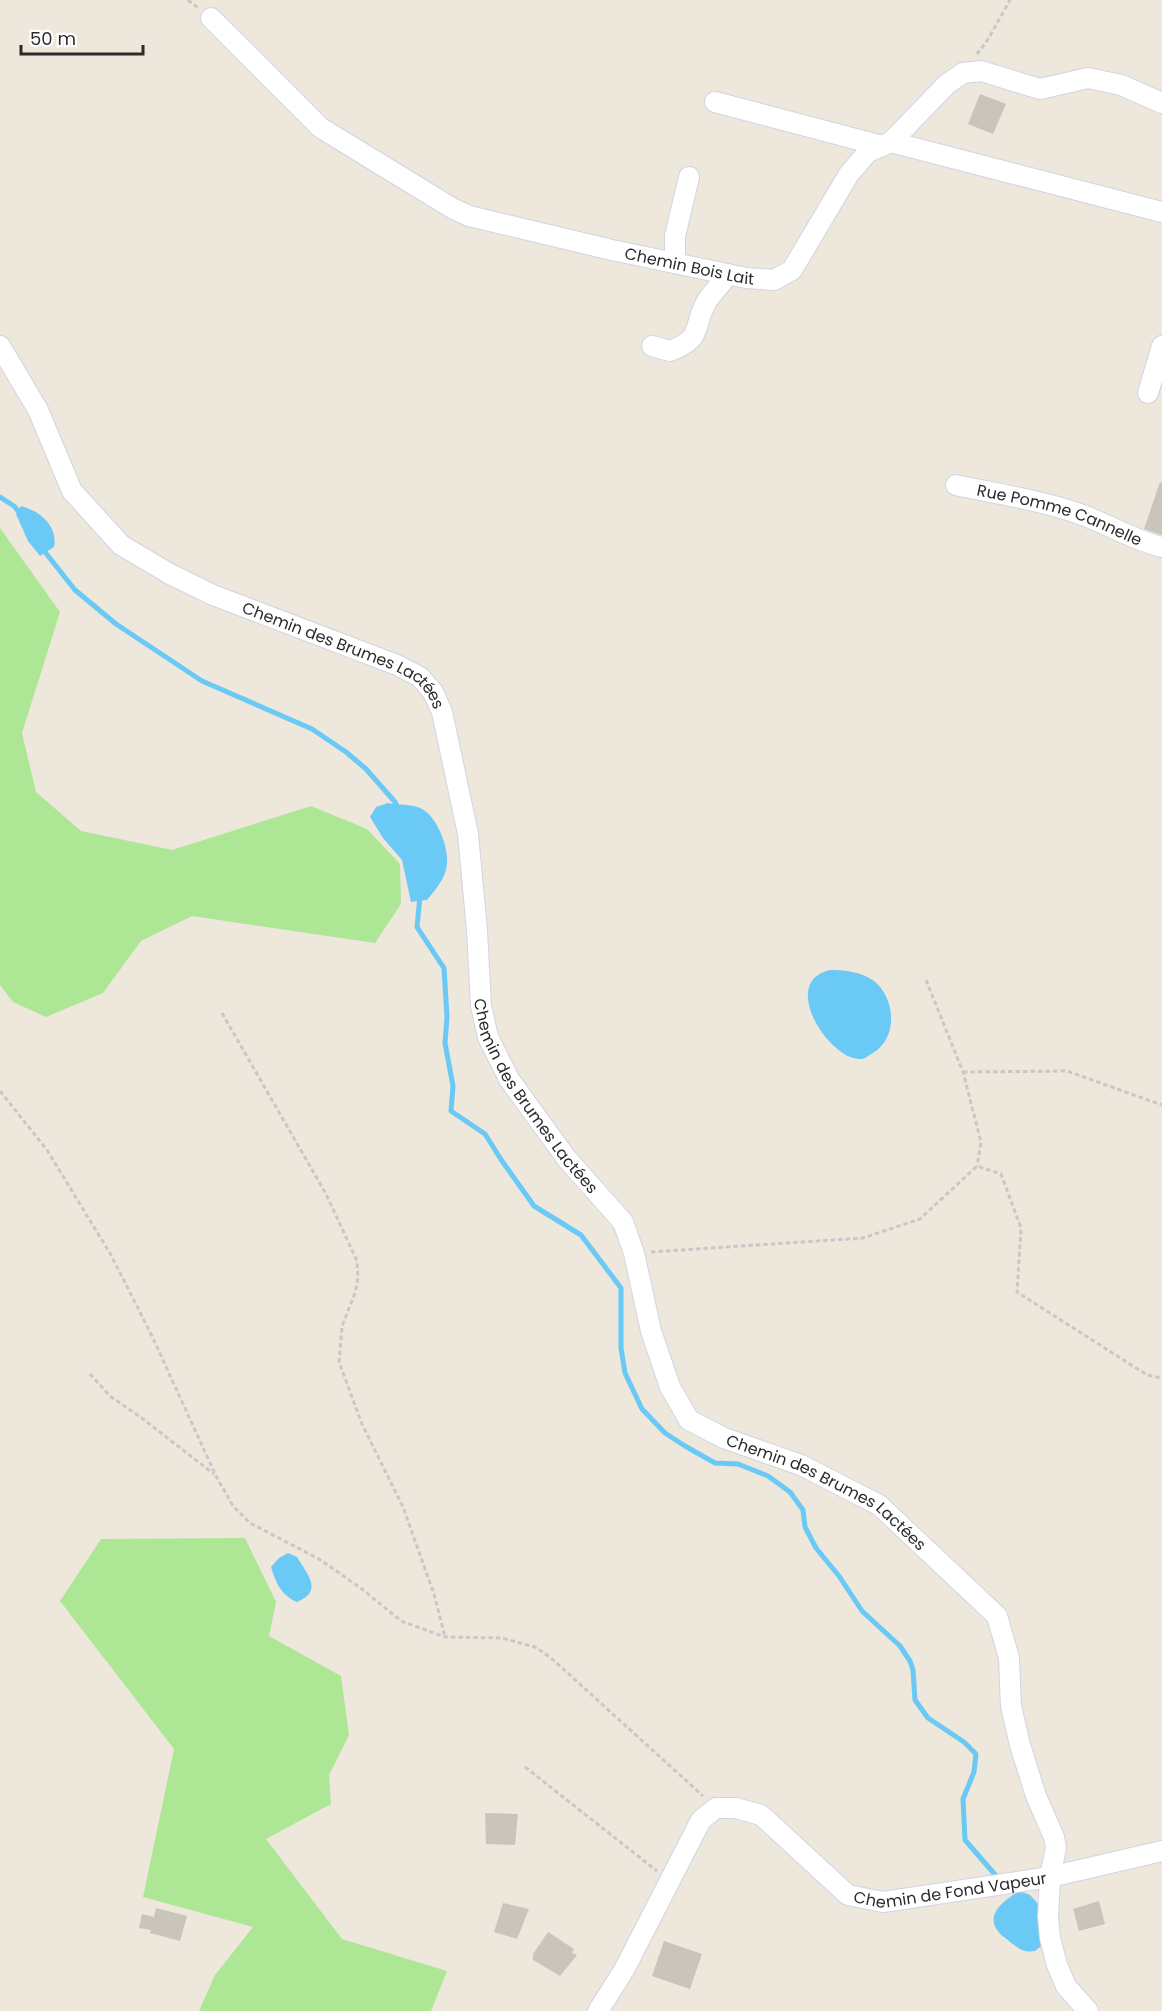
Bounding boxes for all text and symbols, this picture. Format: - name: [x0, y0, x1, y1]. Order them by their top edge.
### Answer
- scale bar: [21, 18, 142, 56]
- text: 50 m: [30, 26, 76, 51]
- street label: Chemin Bois Lait: [623, 242, 755, 291]
- street label: Rue Pomme Cannelle: [975, 479, 1145, 552]
- street label: Chemin des Brumes Lactées: [239, 596, 450, 713]
- street label: Chemin des Brumes Lactées: [469, 998, 603, 1199]
- street label: Chemin des Brumes Lactées: [723, 1429, 931, 1556]
- street label: Chemin de Fond Vapeur: [852, 1867, 1048, 1914]

